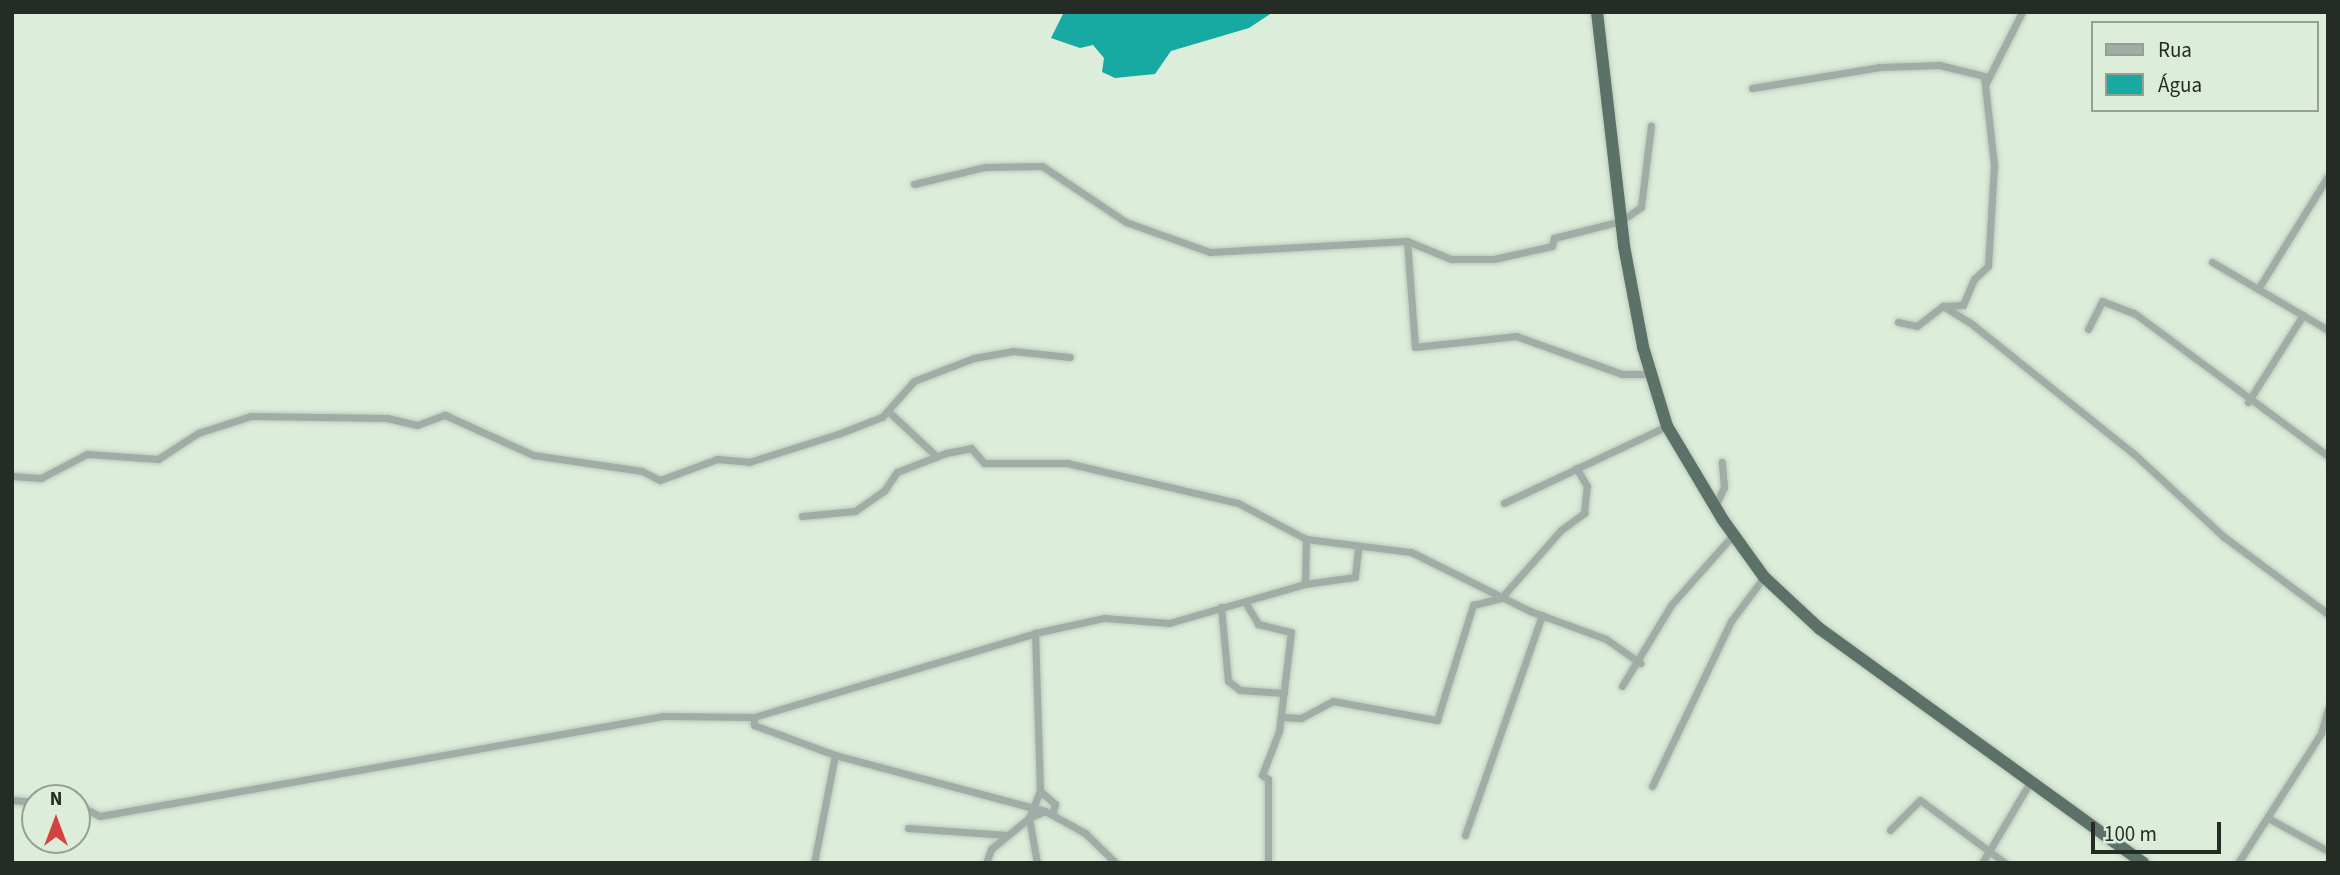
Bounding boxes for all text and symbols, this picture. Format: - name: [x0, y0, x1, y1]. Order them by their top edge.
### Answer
- legend: [2092, 21, 2319, 112]
- text: Rua: [2158, 35, 2192, 65]
- text: Água: [2158, 70, 2202, 100]
- north arrow: [21, 784, 91, 854]
- text: N: [50, 786, 62, 813]
- scale bar: [2095, 808, 2224, 852]
- text: 100 m: [2104, 819, 2157, 849]

